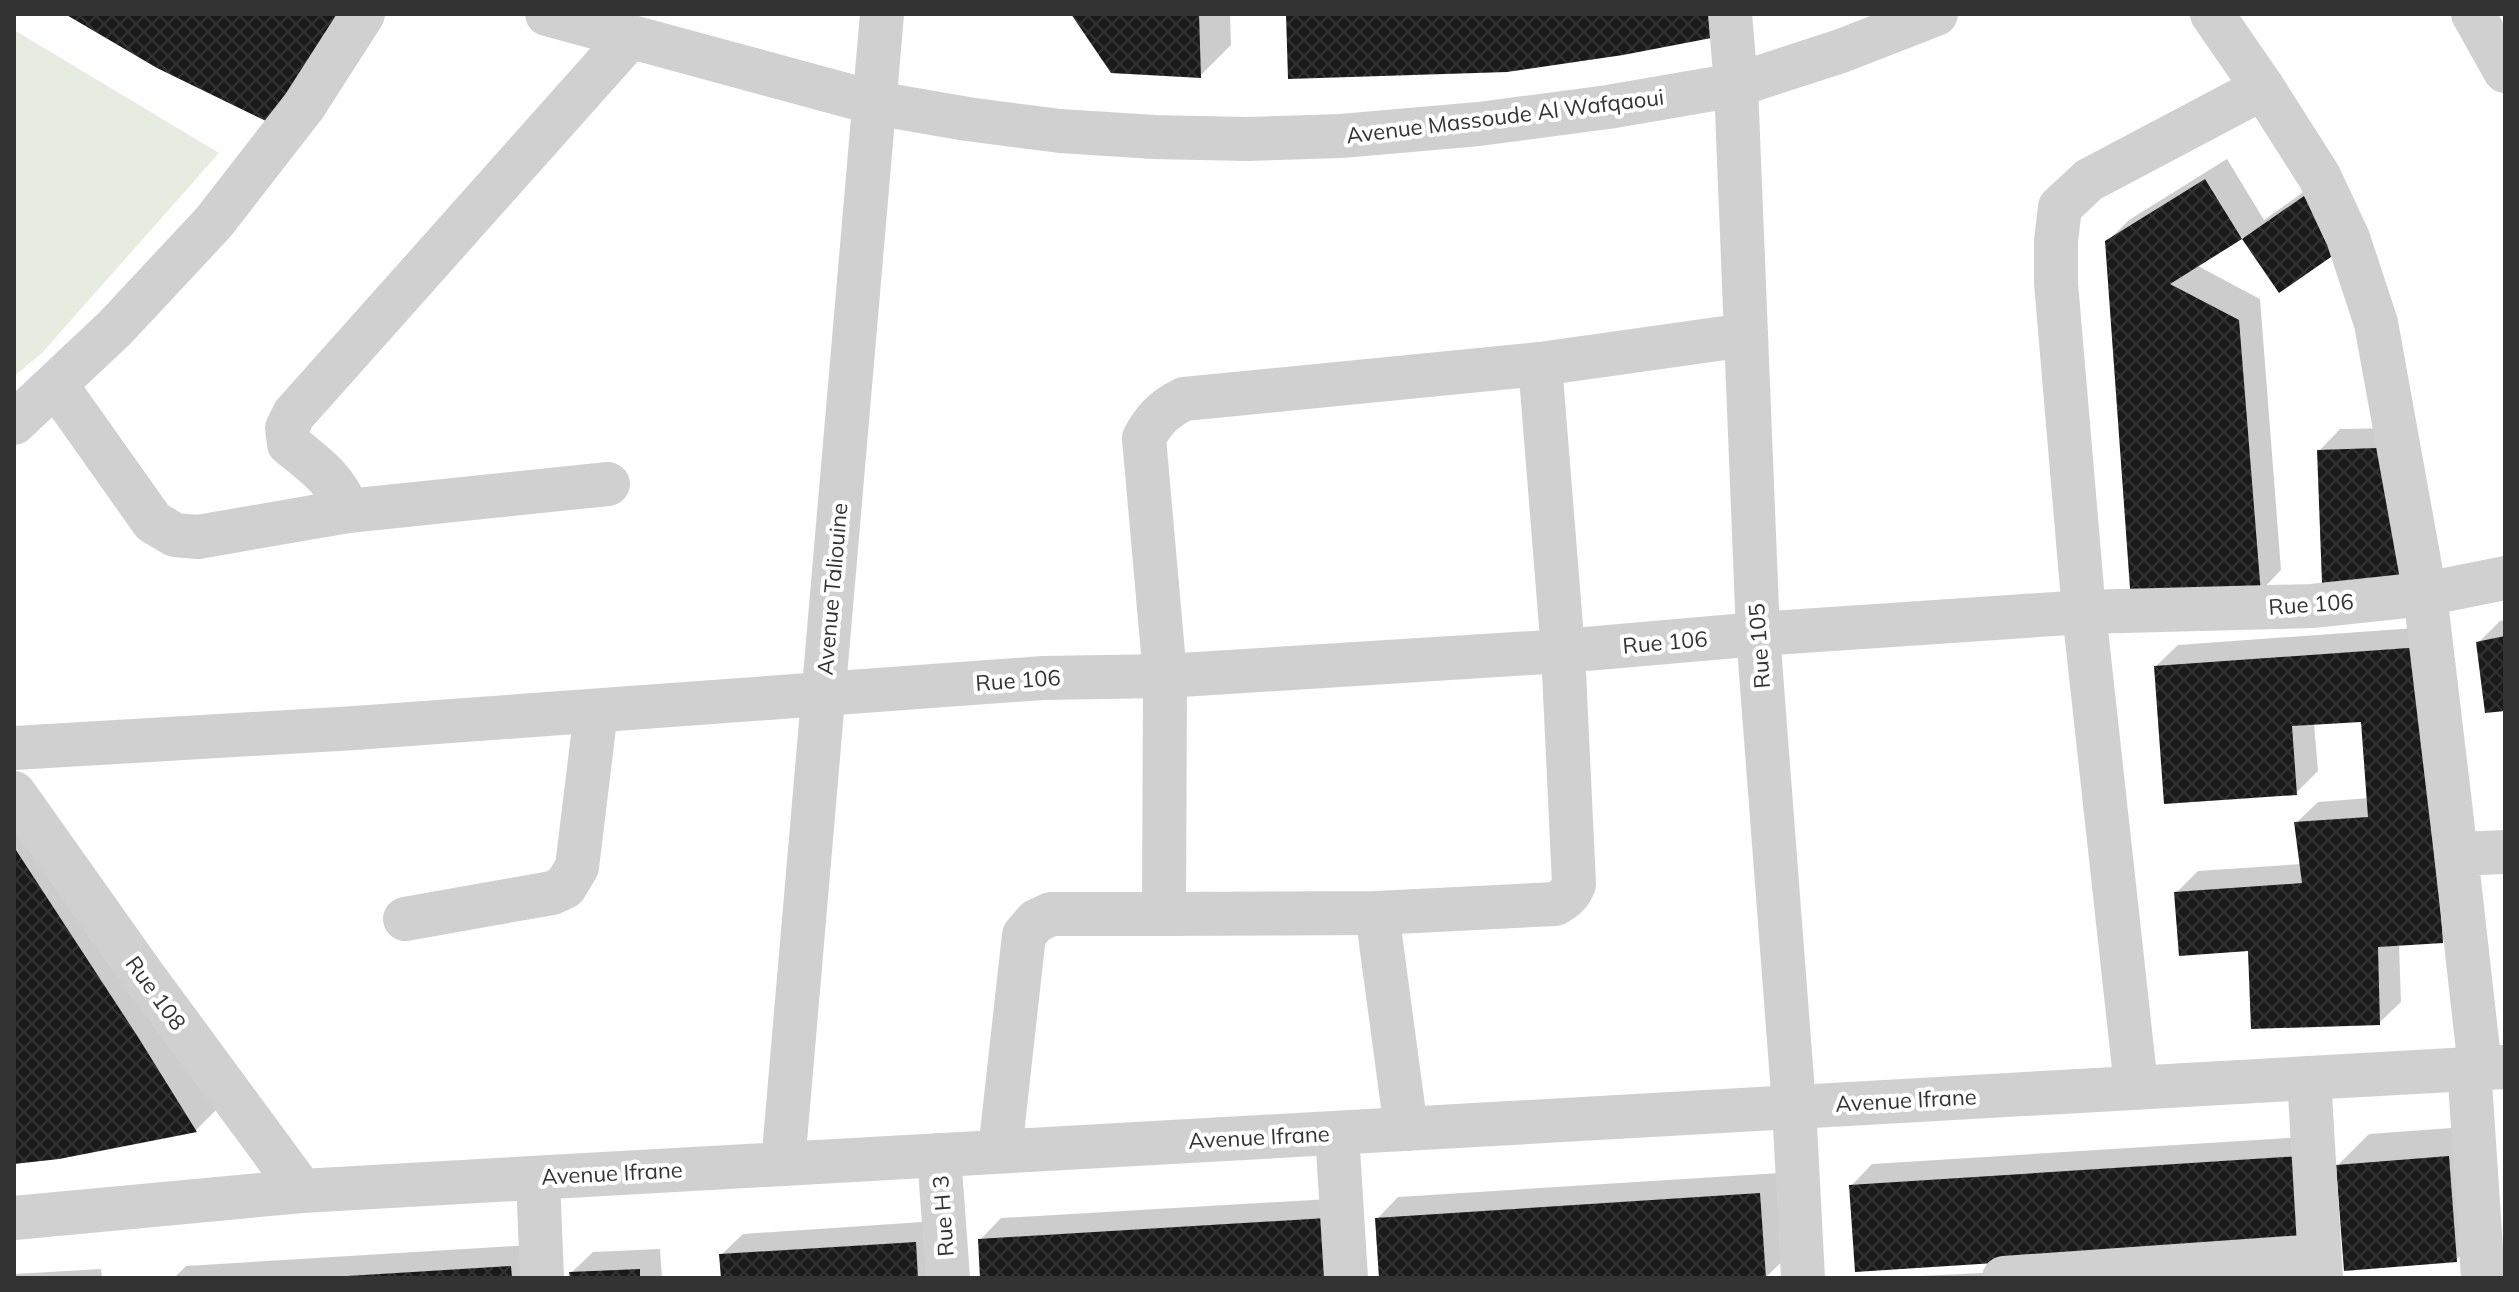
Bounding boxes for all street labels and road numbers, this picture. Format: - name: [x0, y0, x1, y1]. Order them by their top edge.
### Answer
- street label: Avenue Massoude Al Wafqaoui: [1344, 83, 1666, 149]
- street label: Avenue Taliouine: [811, 502, 853, 676]
- street label: Rue 106: [2268, 587, 2354, 621]
- street label: Rue 105: [1742, 603, 1776, 689]
- street label: Rue 106: [1621, 624, 1709, 660]
- street label: Rue 106: [975, 663, 1061, 697]
- street label: Rue 108: [120, 950, 192, 1036]
- street label: Avenue Ifrane: [1835, 1082, 1977, 1118]
- street label: Avenue Ifrane: [1188, 1119, 1330, 1155]
- street label: Avenue Ifrane: [541, 1155, 683, 1191]
- street label: Rue H 3: [926, 1174, 960, 1258]

